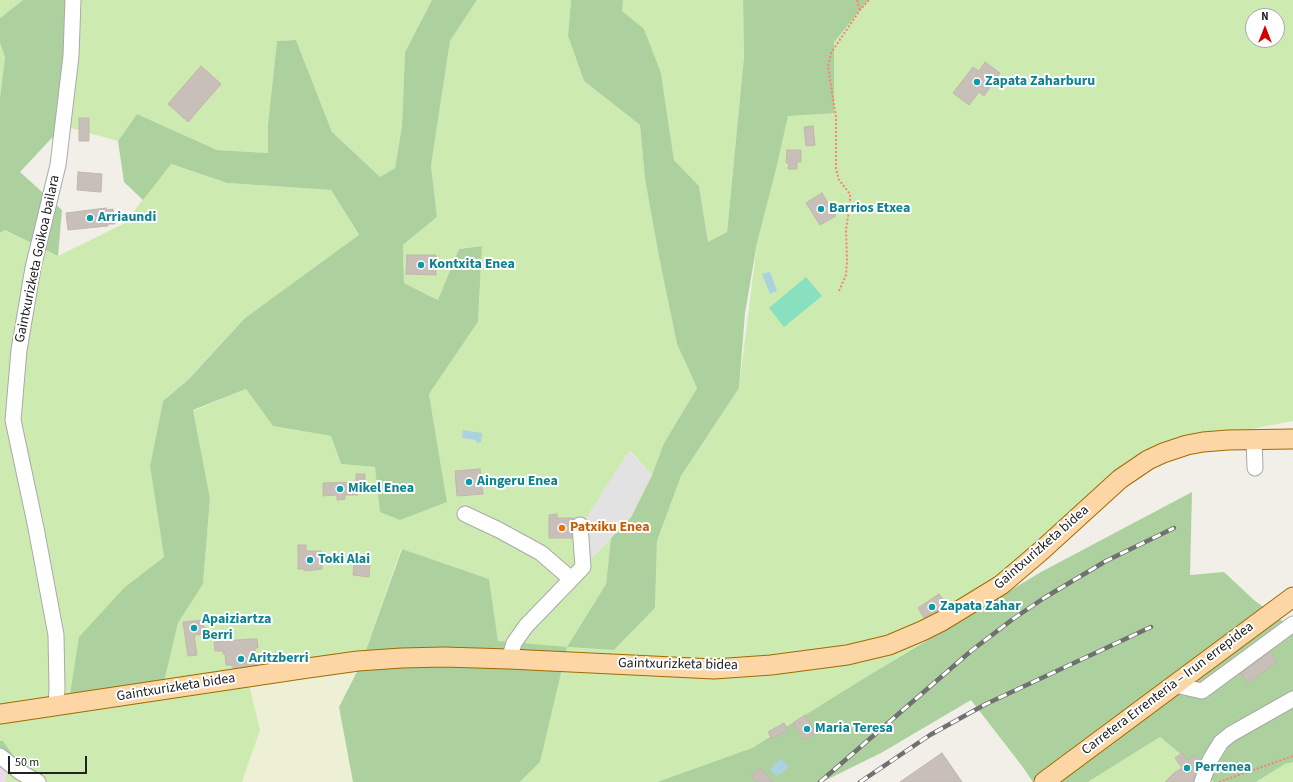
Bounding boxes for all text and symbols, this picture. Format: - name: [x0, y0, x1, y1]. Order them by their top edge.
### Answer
- north arrow: [1245, 8, 1285, 48]
- text: N: [1261, 9, 1269, 24]
- place label: Zapata Zaharburu: [985, 74, 1095, 90]
- marker: Zapata Zaharburu: [972, 77, 982, 87]
- street label: Gaintxurizketa Goikoa bailara: [12, 174, 64, 344]
- place label: Barrios Etxea: [829, 201, 910, 217]
- marker: Barrios Etxea: [816, 204, 826, 214]
- place label: Arriaundi: [98, 210, 156, 226]
- marker: Arriaundi: [85, 213, 95, 223]
- place label: Kontxita Enea: [429, 257, 515, 273]
- marker: Kontxita Enea: [416, 260, 426, 270]
- place label: Aingeru Enea: [477, 474, 558, 490]
- marker: Aingeru Enea: [464, 477, 474, 487]
- place label: Mikel Enea: [348, 481, 414, 497]
- marker: Mikel Enea: [335, 484, 345, 494]
- street label: Gaintxurizketa bidea: [991, 502, 1093, 594]
- place label: Patxiku Enea: [570, 520, 650, 536]
- marker: Patxiku Enea: [557, 523, 567, 533]
- place label: Toki Alai: [318, 552, 370, 568]
- marker: Toki Alai: [305, 555, 315, 565]
- place label: Zapata Zahar: [940, 599, 1021, 615]
- marker: Zapata Zahar: [927, 602, 937, 612]
- place label: Apaiziartza Berri: [202, 612, 271, 644]
- street label: Carretera Errenteria – Irun errepidea: [1079, 619, 1257, 759]
- marker: Apaiziartza Berri: [189, 623, 199, 633]
- place label: Aritzberri: [249, 651, 309, 667]
- marker: Aritzberri: [236, 654, 246, 664]
- street label: Gaintxurizketa bidea: [618, 656, 738, 674]
- street label: Gaintxurizketa bidea: [115, 670, 237, 706]
- place label: Maria Teresa: [815, 721, 893, 737]
- marker: Maria Teresa: [802, 724, 812, 734]
- scale bar: [10, 748, 89, 774]
- text: 50 m: [15, 754, 39, 771]
- place label: Perrenea: [1195, 760, 1251, 776]
- marker: Perrenea: [1182, 763, 1192, 773]

